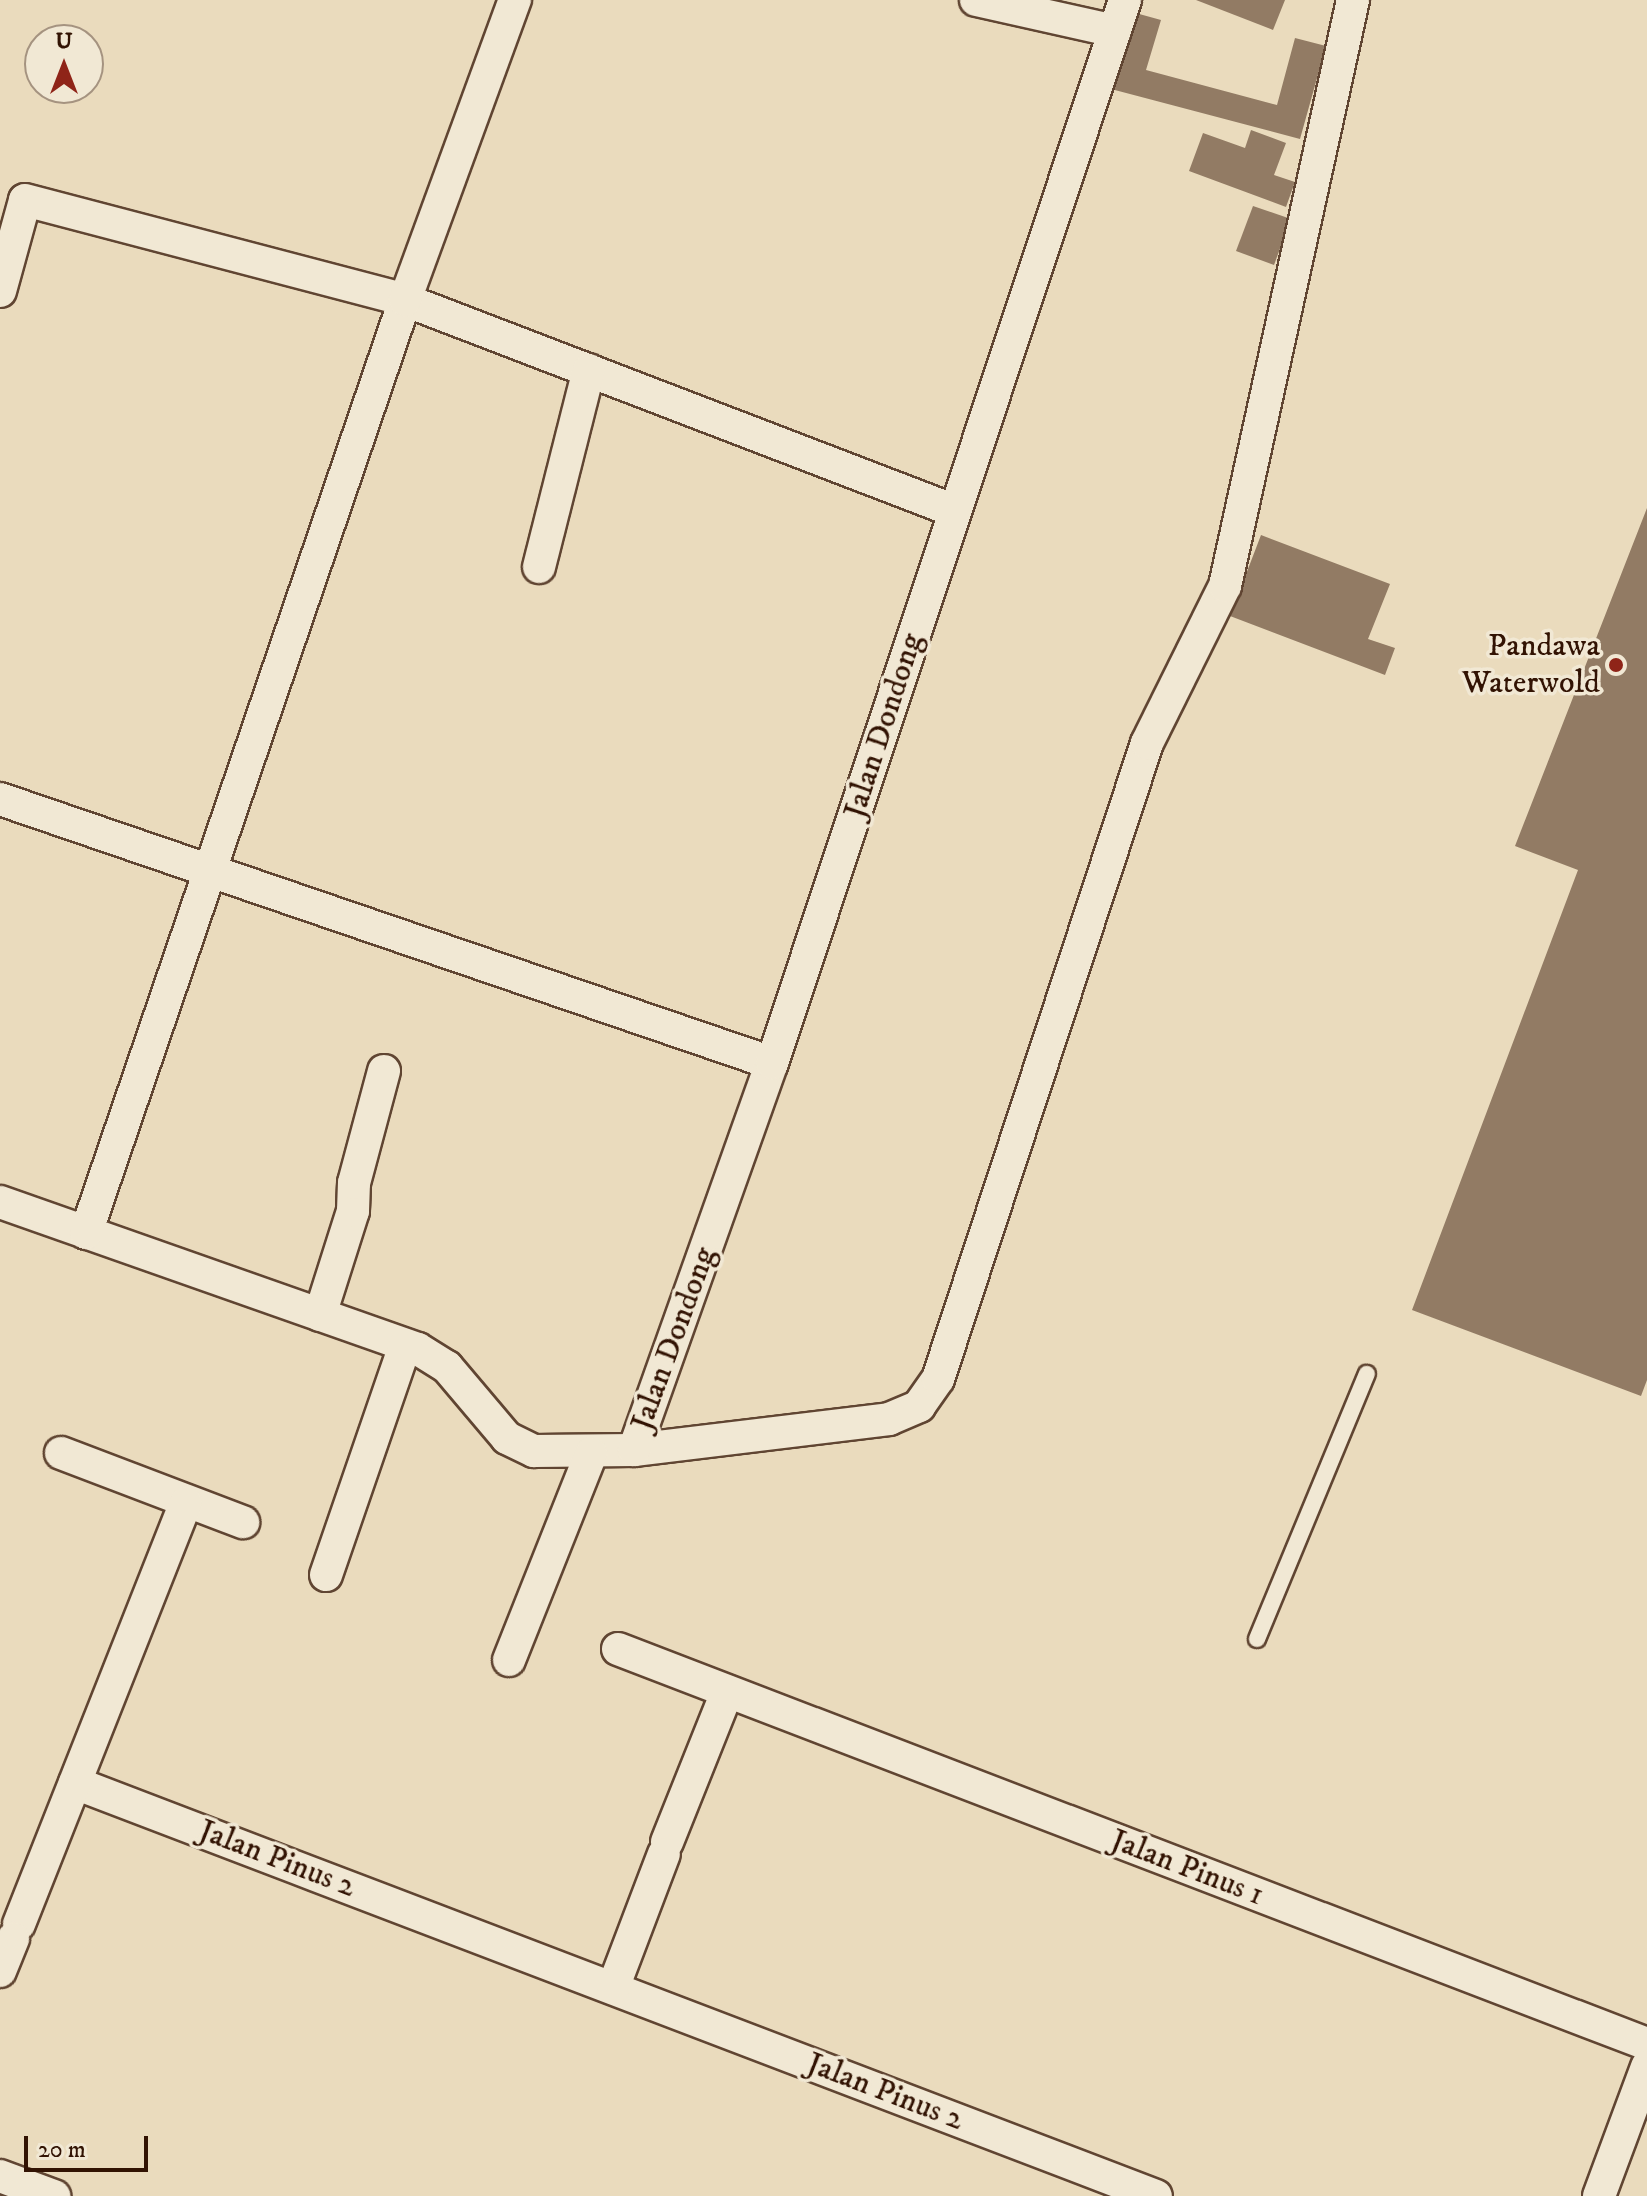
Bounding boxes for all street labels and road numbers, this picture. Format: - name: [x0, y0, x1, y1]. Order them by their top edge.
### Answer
- street label: Jalan Dondong: [836, 629, 932, 823]
- street label: Jalan Dondong: [623, 1242, 725, 1436]
- street label: Jalan Pinus 2: [193, 1812, 361, 1906]
- street label: Jalan Pinus 1: [1105, 1821, 1269, 1915]
- street label: Jalan Pinus 2: [801, 2045, 969, 2139]

